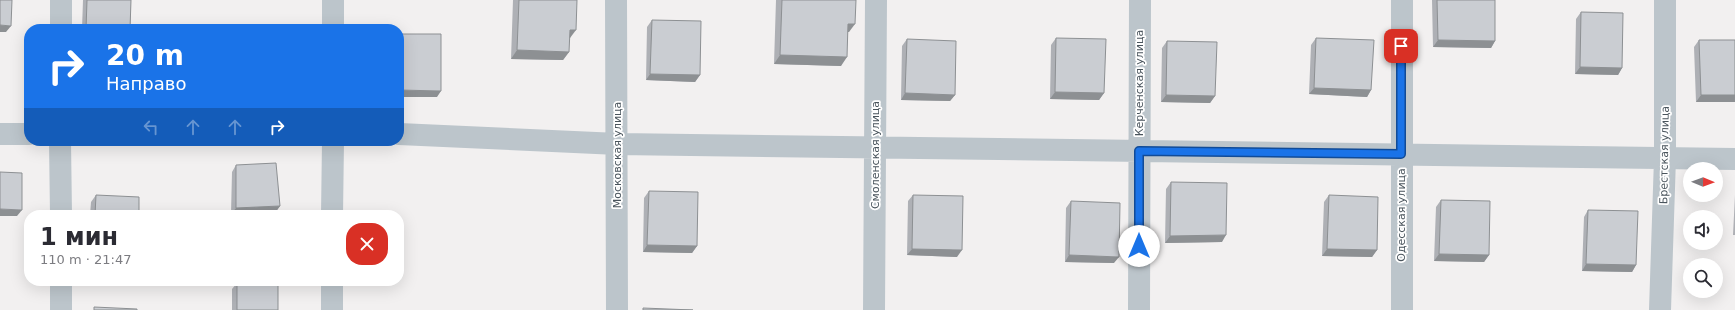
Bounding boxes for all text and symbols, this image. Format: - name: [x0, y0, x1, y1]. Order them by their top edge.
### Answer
- pin: [1384, 29, 1418, 63]
- street label: Керченская улица: [1133, 30, 1146, 136]
- icon: arrive: [1390, 35, 1412, 57]
- text: 20 m: [106, 39, 184, 72]
- icon: right: [40, 40, 92, 92]
- text: Направо: [106, 73, 186, 94]
- street label: Смоленская улица: [869, 101, 882, 209]
- street label: Московская улица: [611, 102, 624, 208]
- street label: Брестская улица: [1657, 106, 1672, 204]
- icon: left: [140, 116, 162, 138]
- icon: ahead: [182, 116, 204, 138]
- icon: ahead: [224, 116, 246, 138]
- icon: right: [266, 116, 288, 138]
- north arrow: [1683, 162, 1723, 202]
- map controls: [1683, 162, 1723, 298]
- street label: Одесская улица: [1395, 168, 1408, 262]
- button: sound: [1683, 210, 1723, 250]
- text: 1 мин: [40, 223, 118, 251]
- button: close: [346, 223, 388, 265]
- position arrow: [1118, 225, 1160, 267]
- text: 110 m · 21:47: [40, 252, 131, 267]
- button: search: [1683, 258, 1723, 298]

